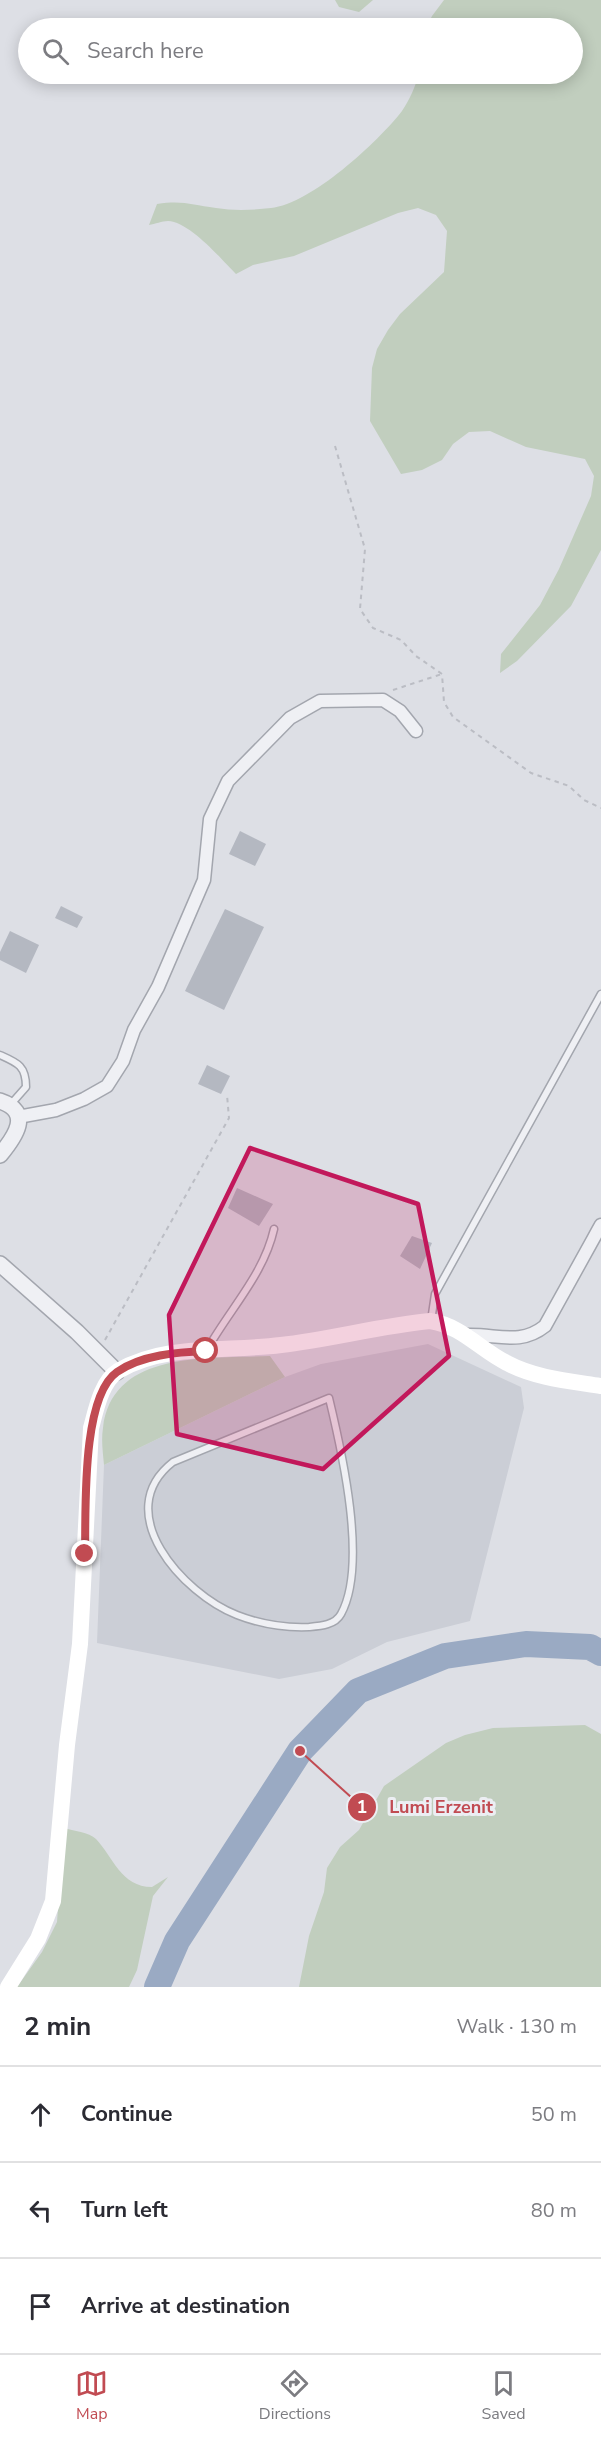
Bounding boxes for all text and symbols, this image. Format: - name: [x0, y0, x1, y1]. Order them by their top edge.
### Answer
- search box: [18, 18, 583, 84]
- icon: search: [39, 35, 72, 68]
- text: Search here: [87, 36, 204, 66]
- route start: [192, 1337, 218, 1363]
- route end: [71, 1540, 97, 1566]
- callout: Lumi Erzenit: [347, 1789, 505, 1825]
- text: 1: [357, 1795, 367, 1819]
- text: Lumi Erzenit: [389, 1795, 493, 1819]
- text: 2 min: [24, 2009, 91, 2044]
- text: Walk · 130 m: [457, 2013, 577, 2040]
- icon: ahead: [24, 2098, 57, 2131]
- text: Continue: [81, 2099, 172, 2129]
- text: 50 m: [531, 2101, 577, 2128]
- icon: left: [24, 2194, 57, 2227]
- text: Turn left: [81, 2195, 168, 2225]
- text: 80 m: [531, 2197, 577, 2224]
- icon: arrive: [24, 2290, 57, 2323]
- text: Arrive at destination: [81, 2291, 290, 2321]
- tab: Map: [75, 2367, 108, 2425]
- tab: Directions: [259, 2367, 331, 2425]
- tab: Saved: [482, 2367, 526, 2425]

